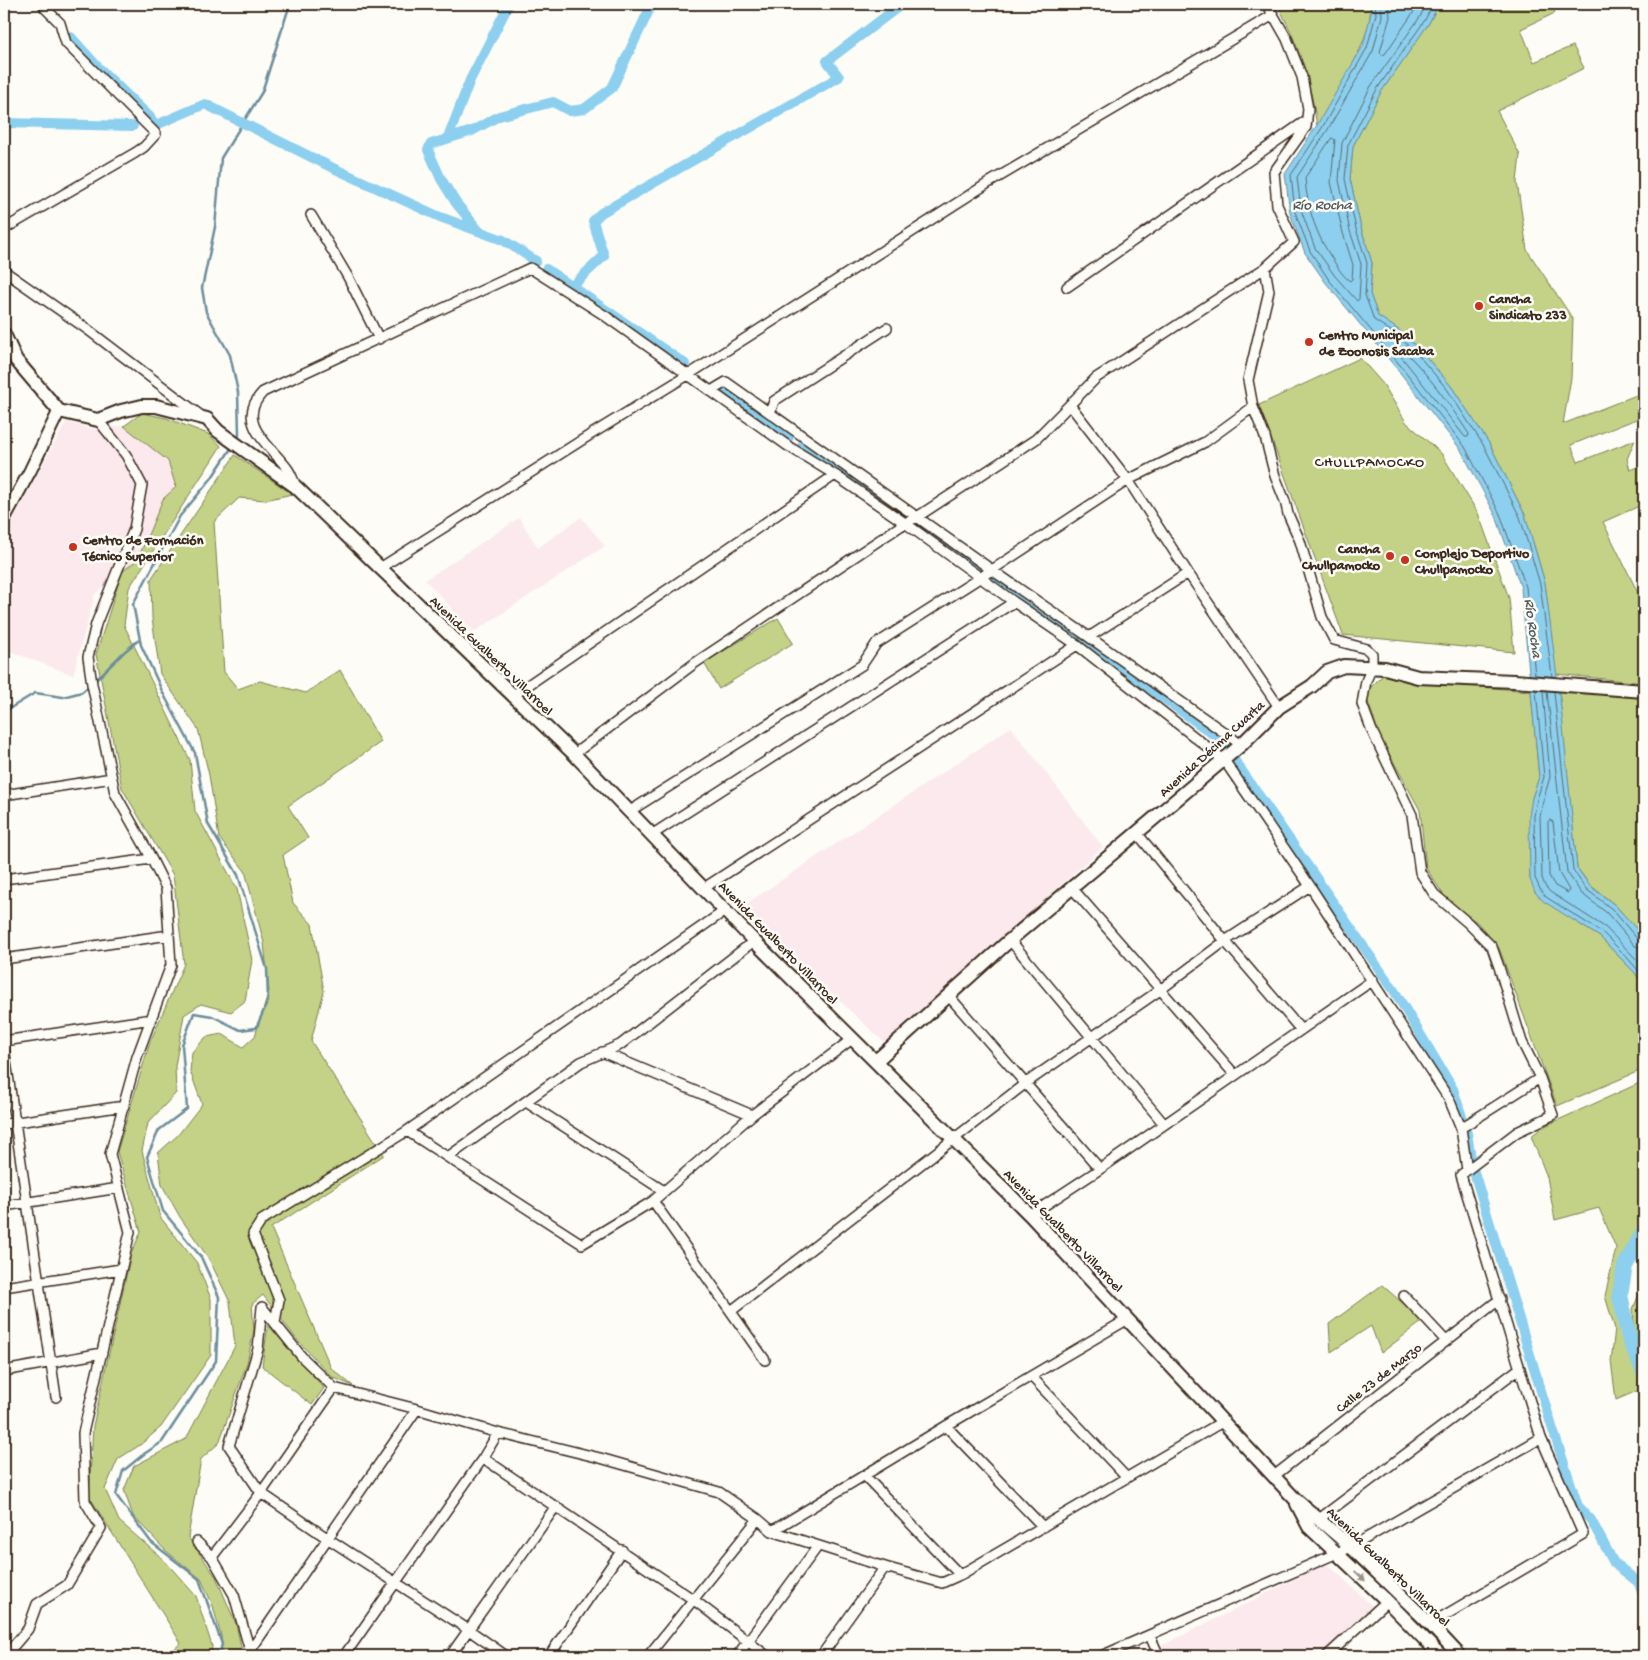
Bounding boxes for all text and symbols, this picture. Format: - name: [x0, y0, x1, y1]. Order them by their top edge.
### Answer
- water label: Río Rocha: [1292, 197, 1353, 215]
- place label: Cancha Sindicato 233: [1488, 292, 1567, 325]
- marker: Cancha Sindicato 233: [1473, 300, 1485, 312]
- place label: Centro Municipal de Zoonosis Sacaba: [1318, 328, 1435, 361]
- marker: Centro Municipal de Zoonosis Sacaba: [1303, 336, 1315, 348]
- district label: CHULLPAMOCKO: [1315, 454, 1425, 472]
- place label: Centro de Formación Técnico Superior: [82, 533, 204, 566]
- marker: Centro de Formación Técnico Superior: [67, 541, 79, 553]
- place label: Cancha Chullpamocko: [1301, 542, 1381, 575]
- place label: Complejo Deportivo Chullpamocko: [1414, 546, 1530, 579]
- marker: Cancha Chullpamocko: [1384, 550, 1396, 562]
- marker: Complejo Deportivo Chullpamocko: [1399, 554, 1411, 566]
- street label: Avenida Gualberto Villarroel: [425, 593, 556, 720]
- water label: Río Rocha: [1519, 598, 1545, 661]
- street label: Avenida Décima Cuarta: [1156, 697, 1270, 802]
- street label: Avenida Gualberto Villarroel: [714, 878, 841, 1009]
- street label: Avenida Gualberto Villarroel: [999, 1166, 1126, 1297]
- street label: Calle 23 de Marzo: [1333, 1340, 1426, 1418]
- street label: Avenida Gualberto Villarroel: [1322, 1504, 1453, 1631]
- one-way arrow: [1353, 1570, 1365, 1582]

